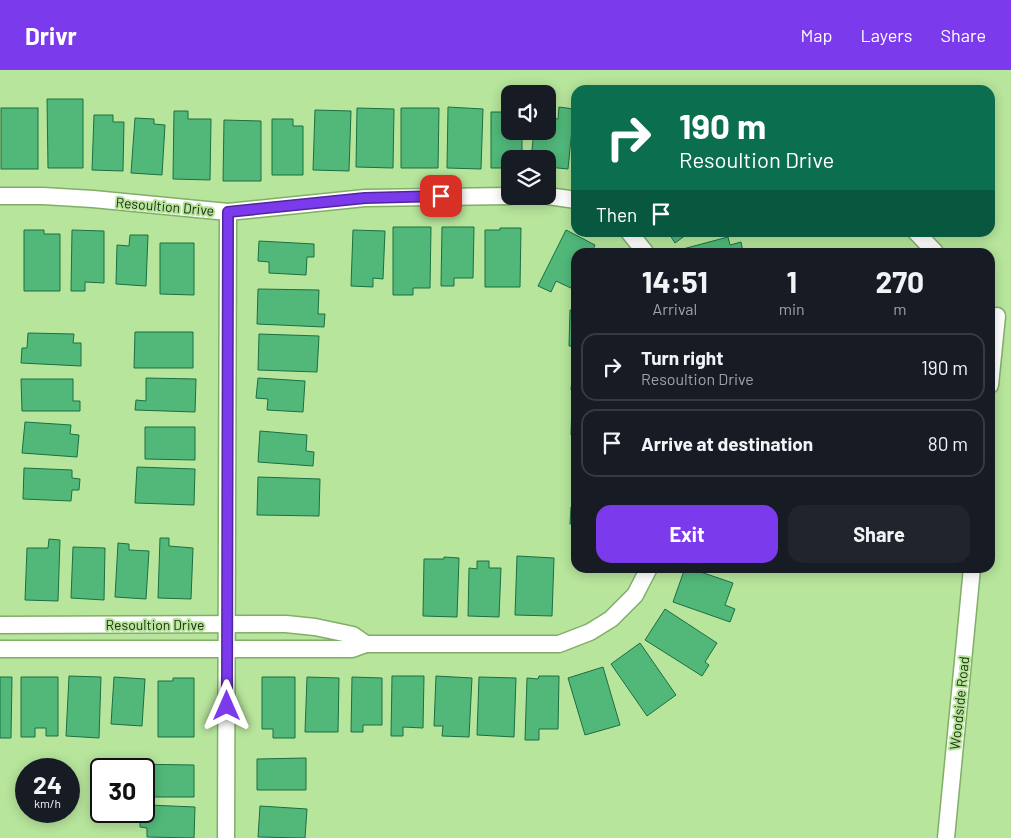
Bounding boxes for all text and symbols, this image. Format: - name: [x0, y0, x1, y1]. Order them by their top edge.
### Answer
- text: Drivr: [25, 21, 77, 50]
- text: Map: [800, 24, 832, 46]
- text: Layers: [860, 24, 913, 46]
- text: Share: [941, 24, 986, 46]
- map controls: [501, 85, 556, 205]
- button: sound: [501, 85, 556, 140]
- text: 190 m: [679, 104, 766, 146]
- icon: right: [596, 105, 661, 170]
- text: Resoultion Drive: [679, 146, 834, 172]
- button: layers: [501, 150, 556, 205]
- pin: [420, 175, 462, 217]
- icon: arrive: [427, 182, 455, 210]
- street label: Resoultion Drive: [115, 193, 215, 219]
- icon: arrive: [647, 200, 675, 228]
- text: Then: [596, 203, 637, 226]
- text: 14:51: [642, 263, 708, 299]
- text: 1: [786, 263, 797, 299]
- text: 270: [875, 263, 924, 299]
- text: Arrival: [652, 299, 697, 318]
- text: min: [779, 299, 805, 318]
- text: m: [893, 299, 906, 318]
- text: Turn right: [641, 346, 723, 369]
- icon: right: [598, 353, 626, 381]
- text: 190 m: [921, 356, 968, 379]
- text: Resoultion Drive: [641, 369, 754, 388]
- icon: arrive: [598, 429, 626, 457]
- text: Arrive at destination: [641, 432, 813, 455]
- text: 80 m: [928, 432, 968, 455]
- button: Exit: [596, 505, 778, 563]
- button: Share: [788, 505, 970, 563]
- street label: Resoultion Drive: [106, 616, 204, 633]
- street label: Woodside Road: [946, 656, 972, 750]
- position arrow: [200, 679, 252, 731]
- speed limit sign: 30: [90, 758, 155, 823]
- text: 24: [33, 769, 62, 799]
- text: km/h: [34, 796, 61, 810]

